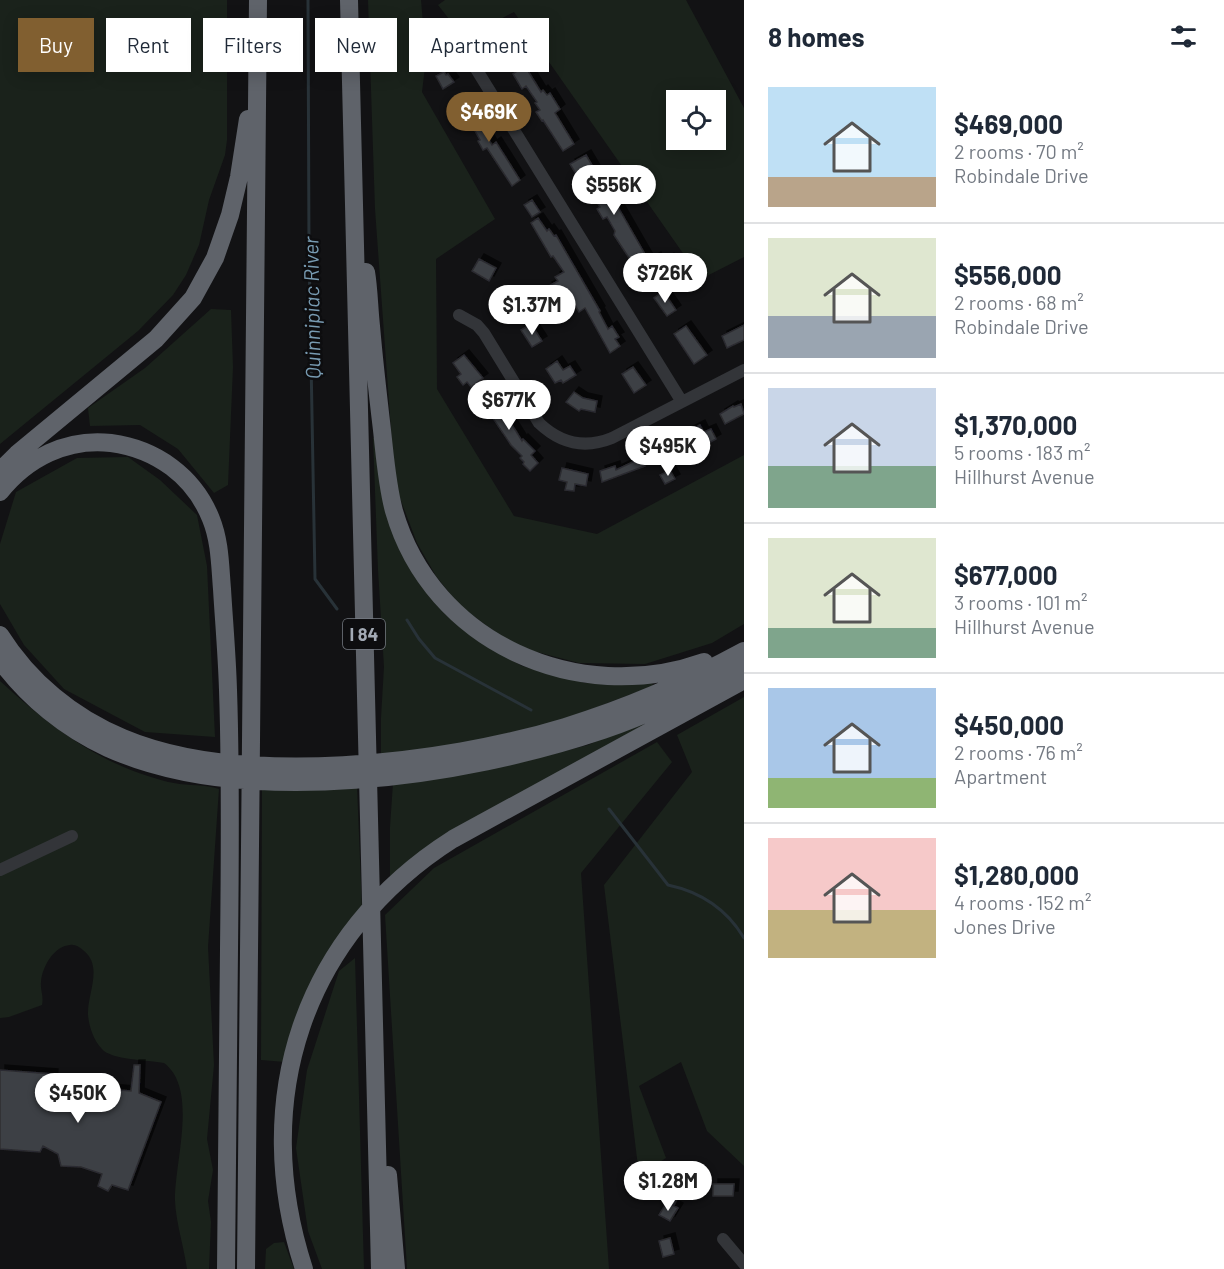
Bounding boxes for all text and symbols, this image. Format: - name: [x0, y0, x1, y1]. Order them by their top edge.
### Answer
- chip: Buy: [18, 18, 94, 72]
- chip: Rent: [106, 18, 191, 72]
- chip: Filters: [203, 18, 303, 72]
- chip: New: [315, 18, 397, 72]
- chip: Apartment: [409, 18, 549, 72]
- icon: filters: [1167, 20, 1200, 53]
- text: 8 homes: [768, 21, 865, 52]
- map controls: [666, 90, 726, 150]
- button: locate: [666, 90, 726, 150]
- pin: $469K: [447, 92, 531, 143]
- text: $469K: [460, 99, 518, 123]
- text: $469,000: [954, 108, 1063, 139]
- icon: home: [816, 111, 888, 183]
- text: 2 rooms · 70 m²: [954, 139, 1084, 163]
- text: Robindale Drive: [954, 163, 1089, 187]
- pin: $556K: [572, 165, 656, 216]
- text: $556K: [586, 172, 642, 196]
- water label: Quinnipiac River: [297, 236, 325, 379]
- pin: $726K: [623, 253, 707, 304]
- text: $556,000: [954, 259, 1062, 290]
- text: $726K: [637, 260, 693, 284]
- icon: home: [816, 262, 888, 334]
- pin: $1.37M: [483, 285, 581, 336]
- text: 2 rooms · 68 m²: [954, 290, 1084, 314]
- text: $1.37M: [503, 292, 561, 316]
- text: Robindale Drive: [954, 314, 1089, 338]
- pin: $677K: [467, 380, 551, 431]
- text: $677K: [482, 387, 536, 411]
- text: $1,370,000: [954, 409, 1077, 440]
- icon: home: [816, 412, 888, 484]
- pin: $495K: [626, 426, 710, 477]
- text: $495K: [639, 433, 697, 457]
- text: 5 rooms · 183 m²: [954, 440, 1090, 464]
- text: Hillhurst Avenue: [954, 464, 1095, 488]
- text: $677,000: [954, 559, 1058, 590]
- icon: home: [816, 562, 888, 634]
- text: 3 rooms · 101 m²: [954, 590, 1087, 614]
- text: Hillhurst Avenue: [954, 614, 1095, 638]
- road number: I 84: [343, 619, 385, 649]
- text: $450,000: [954, 709, 1064, 740]
- icon: home: [816, 712, 888, 784]
- text: 2 rooms · 76 m²: [954, 740, 1083, 764]
- text: Apartment: [954, 764, 1047, 788]
- text: $1,280,000: [954, 859, 1079, 890]
- icon: home: [816, 862, 888, 934]
- text: 4 rooms · 152 m²: [954, 890, 1091, 914]
- text: Jones Drive: [954, 914, 1056, 938]
- pin: $450K: [36, 1073, 120, 1124]
- text: $450K: [49, 1080, 107, 1104]
- pin: $1.28M: [619, 1161, 717, 1212]
- text: $1.28M: [638, 1168, 698, 1192]

